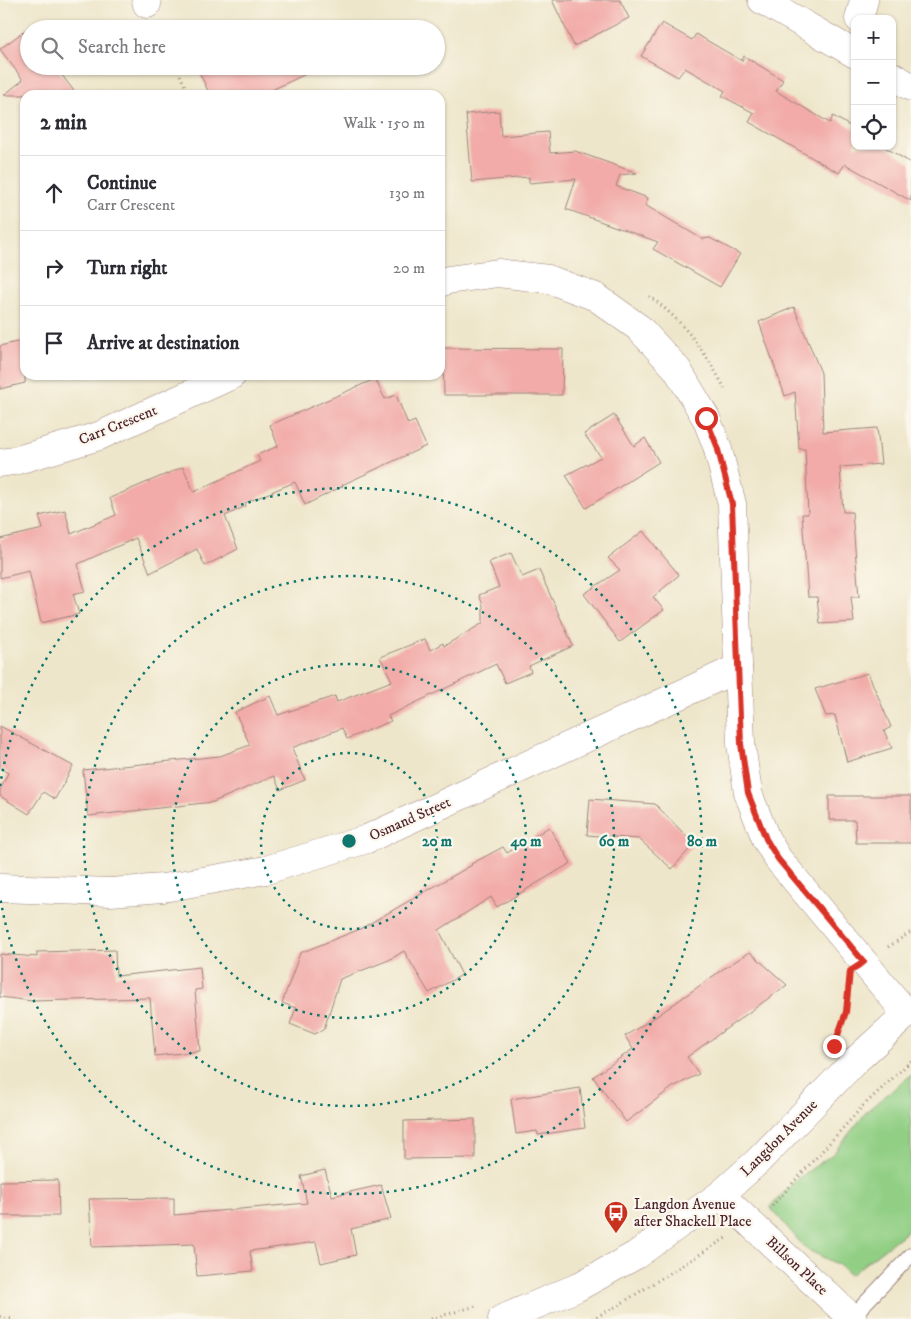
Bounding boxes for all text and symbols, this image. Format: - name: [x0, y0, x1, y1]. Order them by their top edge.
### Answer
- map controls: [851, 15, 896, 150]
- button: +: [851, 15, 896, 60]
- search box: [20, 20, 445, 75]
- icon: search: [38, 34, 66, 62]
- text: Search here: [78, 36, 166, 59]
- button: −: [851, 60, 896, 105]
- button: locate: [851, 105, 896, 150]
- text: 2 min: [40, 110, 87, 136]
- text: Walk · 150 m: [343, 113, 425, 133]
- text: Continue: [87, 172, 157, 195]
- icon: ahead: [40, 179, 68, 207]
- text: 130 m: [389, 183, 425, 203]
- text: Carr Crescent: [87, 195, 175, 215]
- icon: right: [40, 254, 68, 282]
- text: Turn right: [87, 257, 167, 280]
- text: 20 m: [393, 258, 425, 278]
- icon: arrive: [40, 329, 68, 357]
- text: Arrive at destination: [87, 332, 239, 355]
- street label: Carr Crescent: [76, 401, 160, 449]
- route start: [695, 407, 718, 430]
- street label: Osmand Street: [366, 792, 454, 845]
- centre of rings: [340, 832, 358, 850]
- text: 20 m: [422, 832, 453, 851]
- text: 40 m: [509, 832, 542, 851]
- text: 60 m: [599, 832, 630, 851]
- text: 80 m: [687, 832, 718, 851]
- route end: [823, 1035, 846, 1058]
- street label: Langdon Avenue: [736, 1095, 822, 1181]
- place label: Langdon Avenue after Shackell Place: [634, 1195, 751, 1231]
- bus stop icon: Langdon Avenue after Shackell Place: [603, 1200, 629, 1234]
- street label: Billson Place: [762, 1233, 832, 1299]

